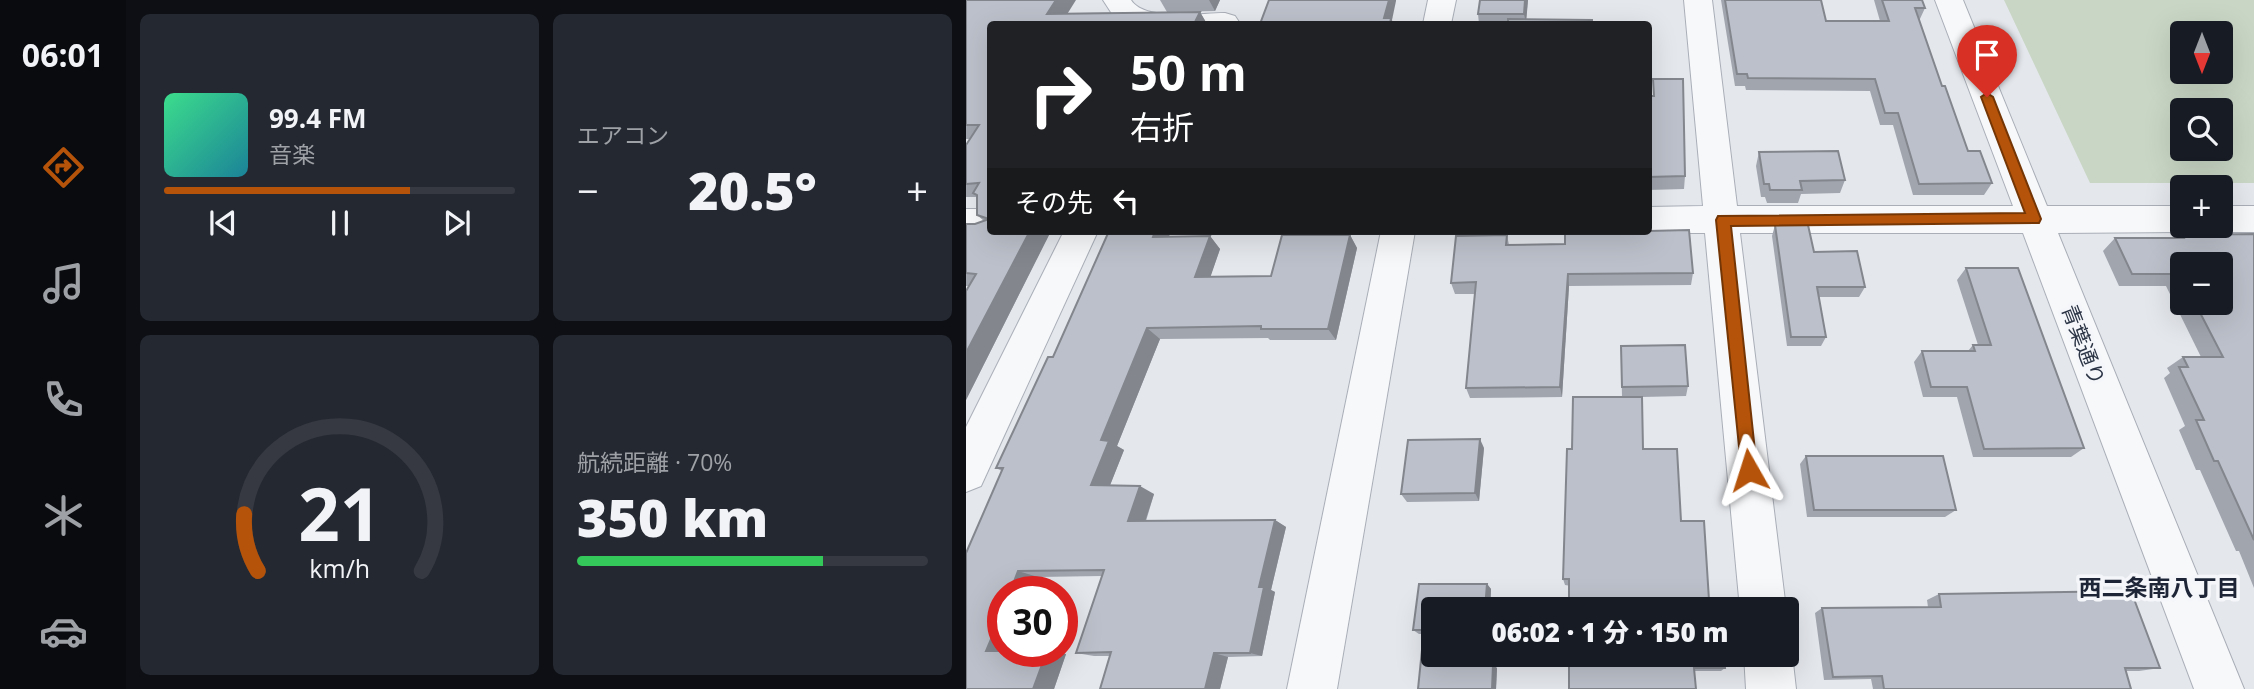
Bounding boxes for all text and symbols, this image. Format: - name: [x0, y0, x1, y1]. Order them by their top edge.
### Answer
- north arrow: [2170, 21, 2233, 84]
- map controls: [2170, 21, 2233, 315]
- pin: [1957, 25, 2017, 97]
- text: 06:01: [22, 33, 104, 76]
- icon: arrive: [1968, 36, 2006, 74]
- text: 50 m: [1130, 39, 1247, 105]
- icon: right: [1015, 49, 1106, 140]
- button: search: [2170, 98, 2233, 161]
- text: 99.4 FM: [269, 100, 367, 136]
- text: 右折: [1130, 105, 1194, 148]
- text: エアコン: [577, 119, 669, 151]
- text: 音楽: [269, 138, 315, 170]
- icon: directions: [39, 143, 88, 192]
- text: 20.5°: [688, 154, 817, 225]
- text: −: [577, 164, 599, 216]
- text: +: [906, 164, 928, 216]
- button: +: [2170, 175, 2233, 238]
- icon: left: [1107, 182, 1145, 220]
- text: その先: [1015, 184, 1093, 220]
- icon: previous: [204, 204, 242, 242]
- icon: pause: [321, 204, 359, 242]
- icon: next: [438, 204, 476, 242]
- button: −: [2170, 252, 2233, 315]
- icon: music: [39, 259, 88, 308]
- street label: 青葉通り: [2056, 300, 2112, 389]
- icon: phone: [39, 375, 88, 424]
- position arrow: [1712, 433, 1786, 507]
- text: 航続距離 · 70%: [577, 446, 732, 478]
- text: 21: [298, 463, 381, 562]
- text: 350 km: [577, 481, 768, 552]
- icon: climate: [39, 491, 88, 540]
- text: km/h: [309, 551, 370, 585]
- district label: 西二条南八丁目: [2079, 571, 2240, 603]
- speed limit sign: 30: [987, 576, 1078, 667]
- icon: car: [39, 607, 88, 656]
- text: 06:02 · 1 分 · 150 m: [1492, 614, 1728, 650]

